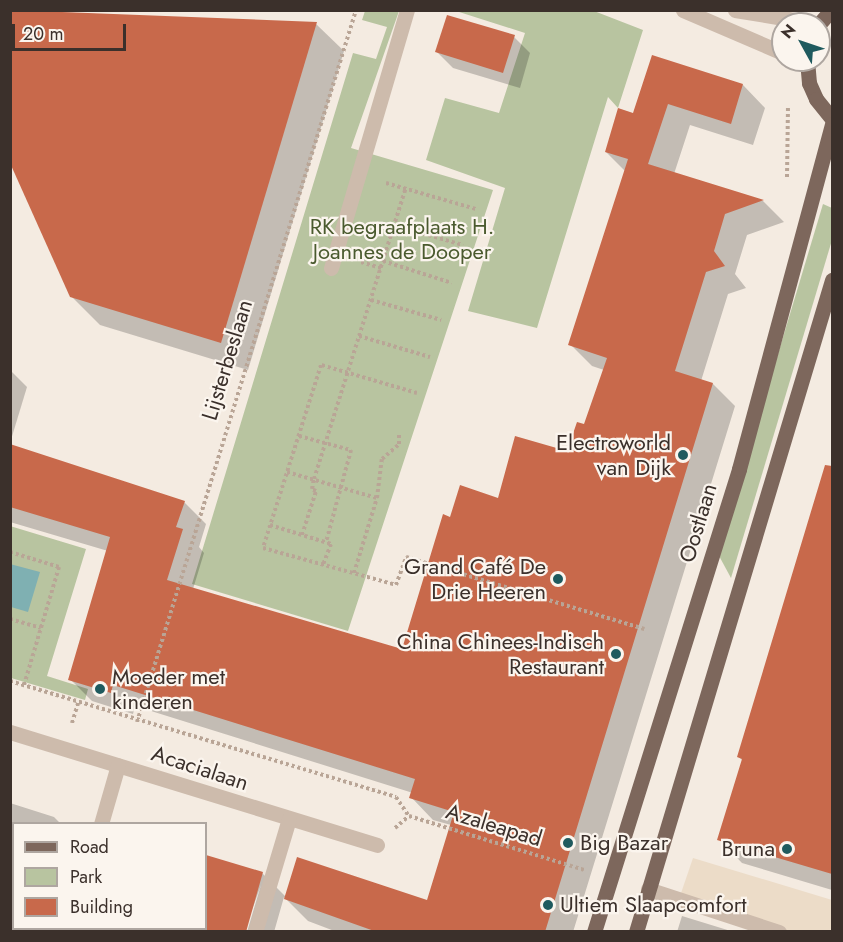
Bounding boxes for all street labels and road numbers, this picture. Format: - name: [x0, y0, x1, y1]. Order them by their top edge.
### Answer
- street label: Lijsterbeslaan: [196, 297, 258, 423]
- street label: Oostlaan: [673, 480, 723, 566]
- street label: Acacialaan: [148, 740, 252, 796]
- street label: Azaleapad: [443, 798, 545, 852]

